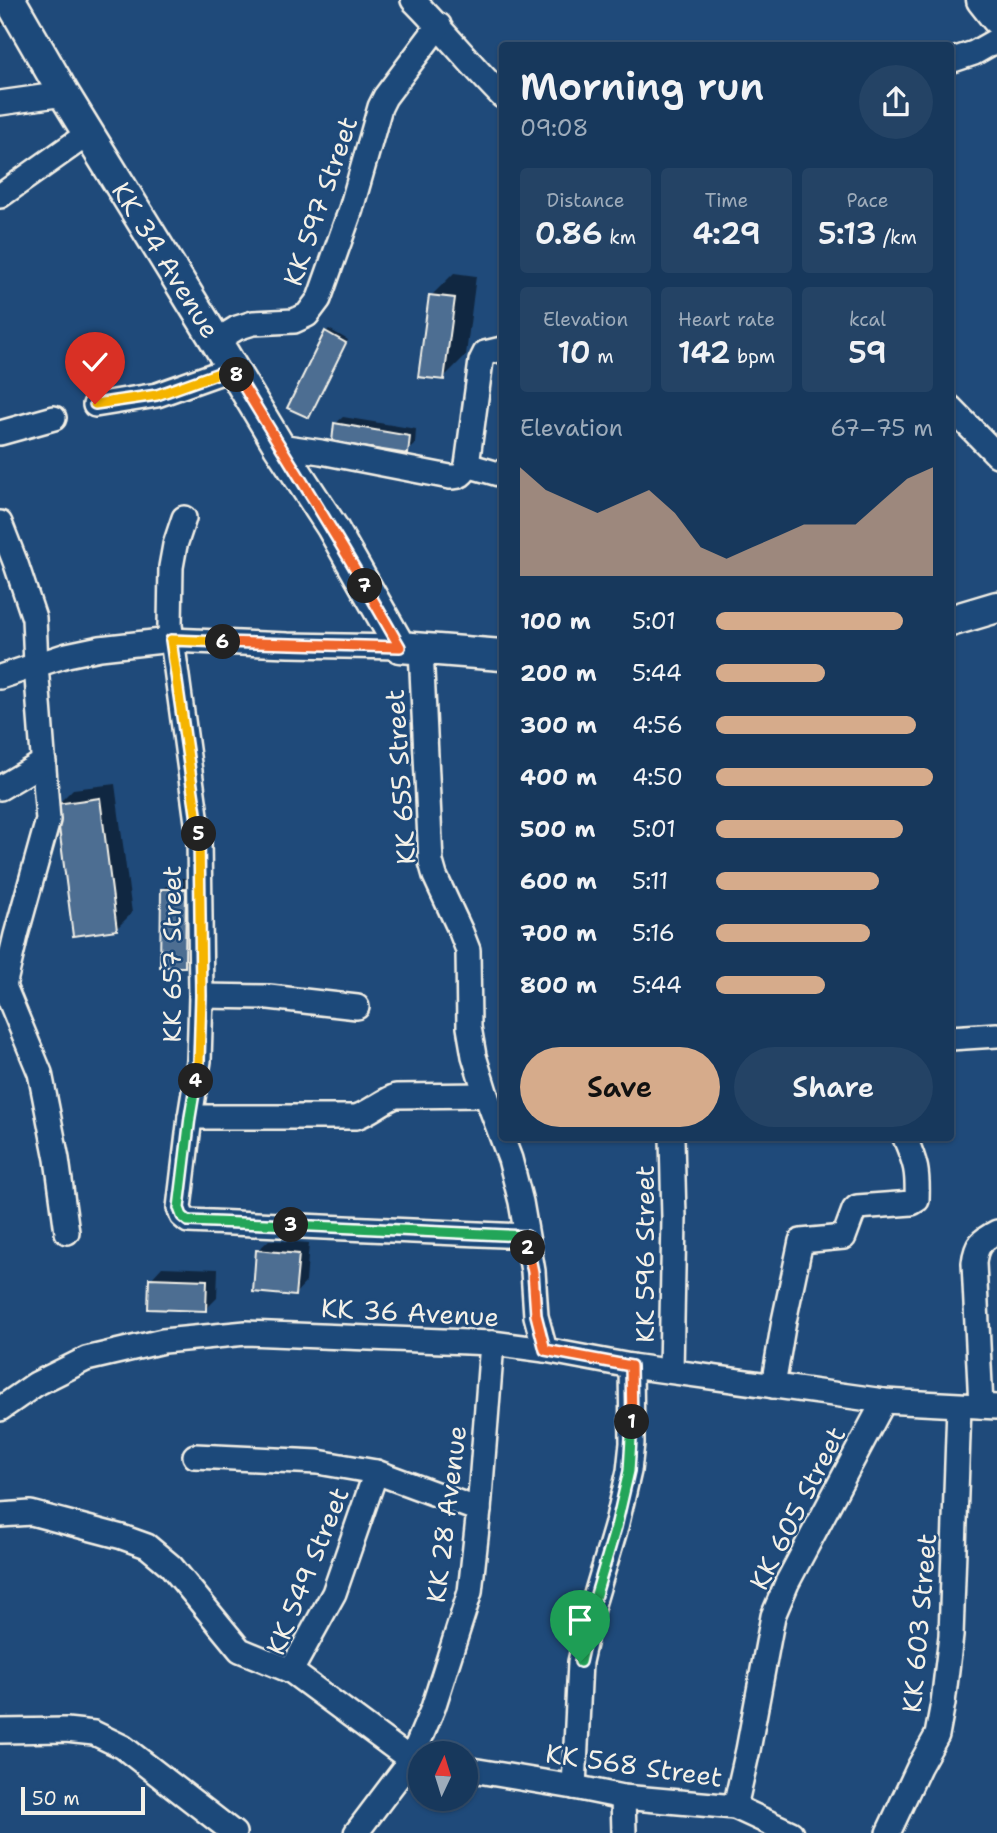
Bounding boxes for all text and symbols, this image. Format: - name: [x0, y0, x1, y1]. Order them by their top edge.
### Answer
- text: Morning run: [520, 61, 764, 112]
- button: share: [859, 65, 933, 139]
- street label: KK 597 Street: [275, 112, 365, 290]
- text: 09:08: [520, 113, 589, 143]
- street label: KK 34 Avenue: [104, 175, 228, 345]
- text: Distance: [547, 188, 624, 213]
- text: Time: [705, 188, 748, 213]
- text: Pace: [847, 188, 888, 213]
- text: 0.86: [535, 213, 603, 254]
- text: 4:29: [692, 213, 761, 254]
- text: 5:13: [818, 213, 876, 254]
- text: km: [603, 225, 636, 250]
- text: /km: [876, 225, 917, 250]
- text: Elevation: [543, 307, 628, 332]
- text: Heart rate: [678, 307, 775, 332]
- text: kcal: [849, 307, 886, 332]
- pin: [65, 332, 125, 404]
- text: 10: [557, 332, 591, 373]
- text: 142: [678, 332, 730, 373]
- text: 59: [848, 332, 887, 373]
- icon: check: [76, 343, 114, 381]
- text: m: [591, 344, 614, 369]
- text: bpm: [730, 344, 775, 369]
- pin: 8: [219, 358, 254, 392]
- text: 8: [230, 362, 243, 387]
- text: Elevation: [520, 413, 623, 443]
- text: 67–75 m: [830, 413, 933, 443]
- pin: 7: [348, 568, 382, 604]
- text: 7: [358, 573, 371, 598]
- text: 100 m: [520, 606, 591, 636]
- text: 5:01: [632, 606, 676, 636]
- pin: 6: [206, 624, 241, 660]
- text: 6: [216, 629, 229, 654]
- text: 200 m: [520, 658, 597, 688]
- text: 5:44: [632, 658, 682, 688]
- street label: KK 655 Street: [376, 688, 424, 866]
- text: 300 m: [520, 710, 597, 740]
- text: 4:56: [632, 710, 683, 740]
- text: 400 m: [520, 762, 597, 792]
- text: 4:50: [632, 762, 683, 792]
- text: 500 m: [520, 814, 595, 844]
- text: 5:01: [632, 814, 676, 844]
- pin: 5: [182, 816, 216, 852]
- text: 5: [193, 821, 204, 846]
- street label: KK 657 Street: [154, 865, 189, 1043]
- text: 600 m: [520, 866, 597, 896]
- text: 5:11: [632, 866, 668, 896]
- text: 700 m: [520, 918, 597, 948]
- text: 5:16: [632, 918, 675, 948]
- text: 800 m: [520, 970, 597, 1000]
- text: 5:44: [632, 970, 682, 1000]
- button: Save: [520, 1047, 720, 1127]
- button: Share: [734, 1047, 933, 1127]
- pin: 4: [178, 1064, 214, 1098]
- text: 4: [189, 1068, 202, 1093]
- street label: KK 596 Street: [627, 1165, 662, 1343]
- pin: 3: [274, 1208, 308, 1242]
- text: 3: [284, 1212, 297, 1237]
- pin: 2: [510, 1230, 546, 1266]
- text: 2: [521, 1235, 534, 1260]
- street label: KK 36 Avenue: [320, 1290, 500, 1334]
- pin: 1: [614, 1404, 650, 1440]
- text: 1: [627, 1409, 636, 1434]
- street label: KK 605 Street: [741, 1420, 853, 1596]
- street label: KK 28 Avenue: [418, 1423, 474, 1605]
- street label: KK 549 Street: [257, 1482, 357, 1660]
- street label: KK 603 Street: [894, 1532, 944, 1714]
- pin: [550, 1590, 610, 1662]
- icon: arrive: [561, 1601, 599, 1639]
- street label: KK 568 Street: [543, 1735, 725, 1795]
- north arrow: [408, 1741, 478, 1811]
- map controls: [408, 1741, 478, 1811]
- scale bar: [21, 1784, 145, 1816]
- text: 50 m: [32, 1786, 80, 1811]

